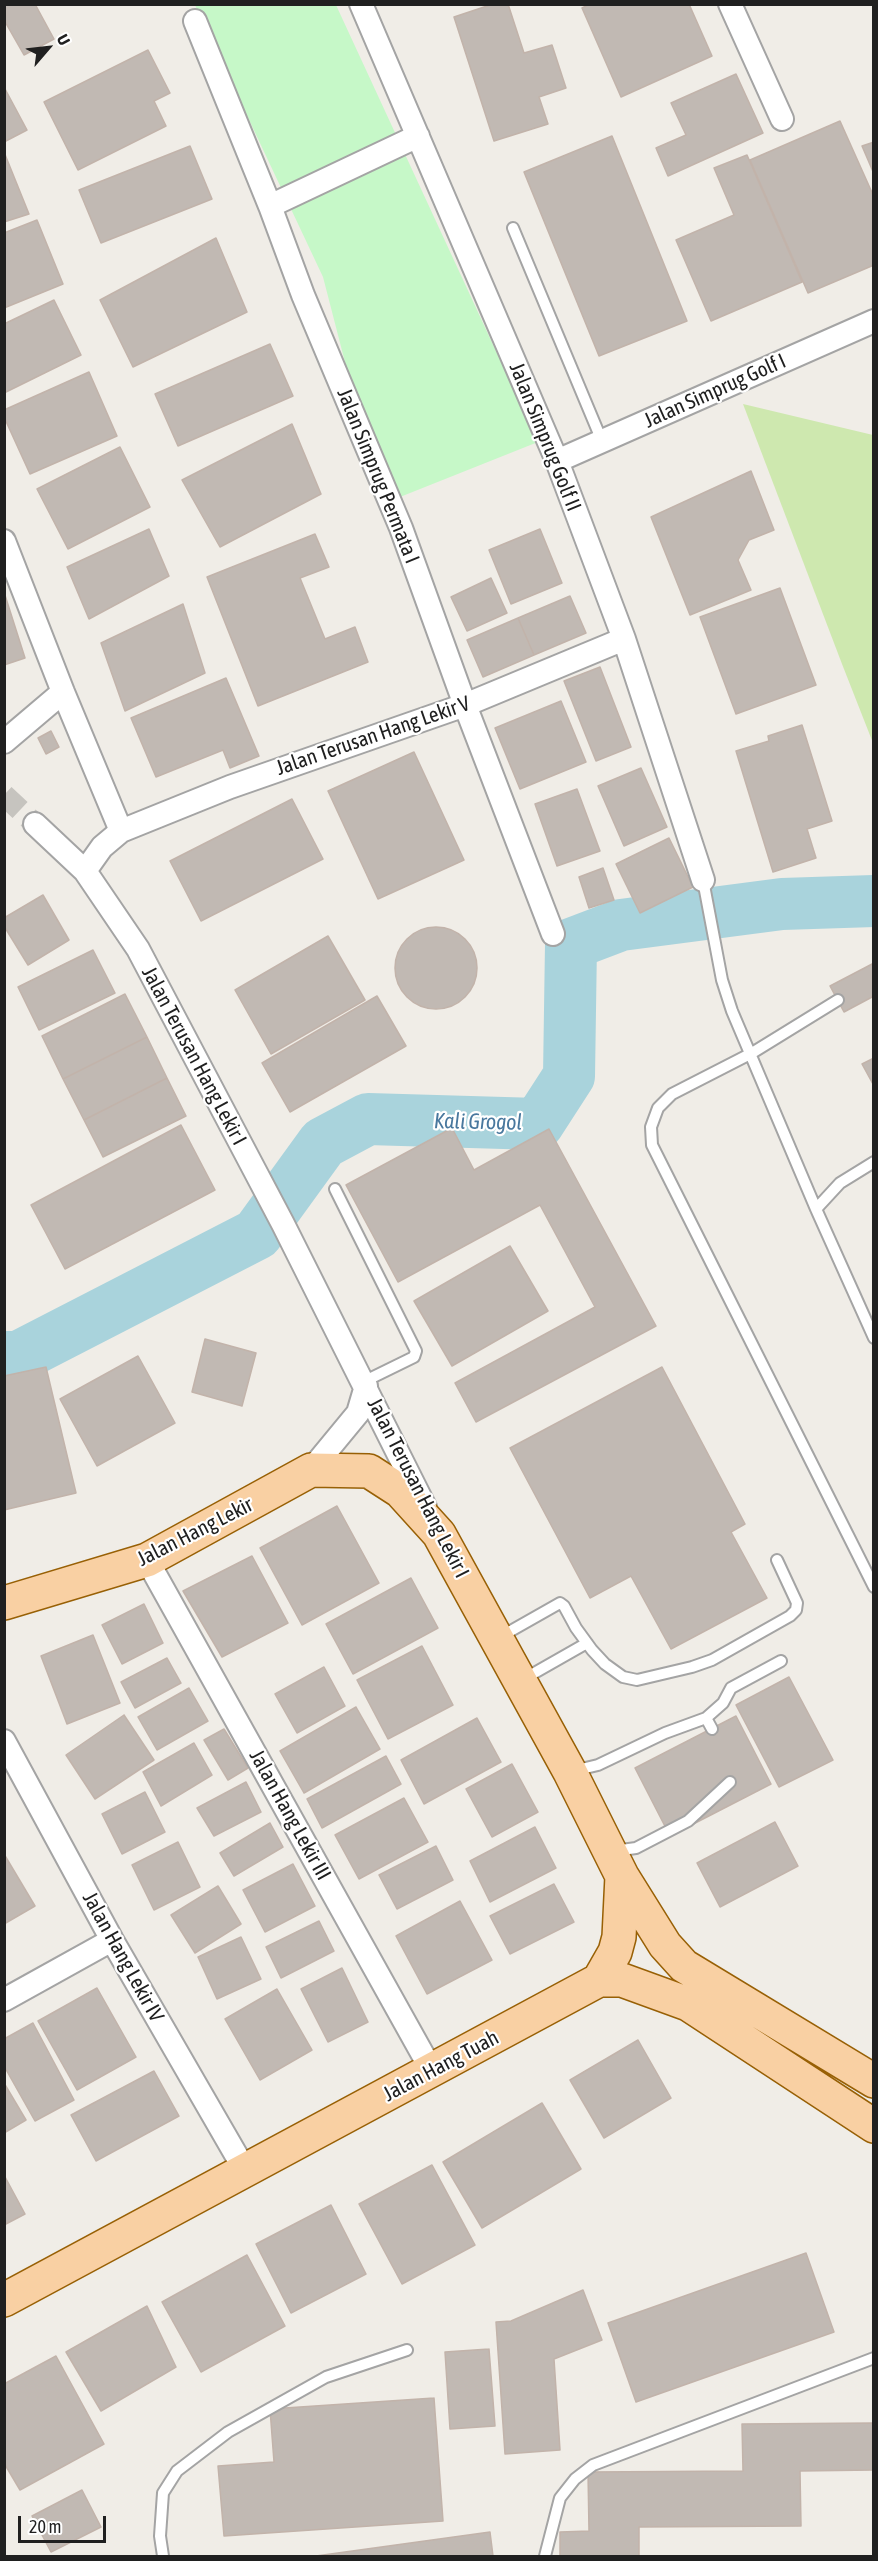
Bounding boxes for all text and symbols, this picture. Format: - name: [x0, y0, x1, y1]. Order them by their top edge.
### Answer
- north arrow: [18, 18, 78, 78]
- text: U: [54, 31, 74, 48]
- street label: Jalan Simprug Golf I: [640, 348, 790, 434]
- street label: Jalan Simprug Golf II: [504, 359, 586, 515]
- street label: Jalan Simprug Permata I: [331, 385, 425, 567]
- street label: Jalan Terusan Hang Lekir V: [273, 691, 473, 781]
- street label: Jalan Terusan Hang Lekir I: [136, 962, 252, 1150]
- water label: Kali Grogol: [434, 1108, 522, 1136]
- street label: Jalan Terusan Hang Lekir I: [362, 1394, 474, 1582]
- street label: Jalan Hang Lekir: [133, 1492, 257, 1572]
- street label: Jalan Hang Lekir III: [244, 1745, 336, 1885]
- street label: Jalan Hang Lekir IV: [77, 1888, 169, 2026]
- street label: Jalan Hang Tuah: [379, 2025, 503, 2107]
- scale bar: [21, 2504, 110, 2542]
- text: 20 m: [29, 2516, 61, 2537]

